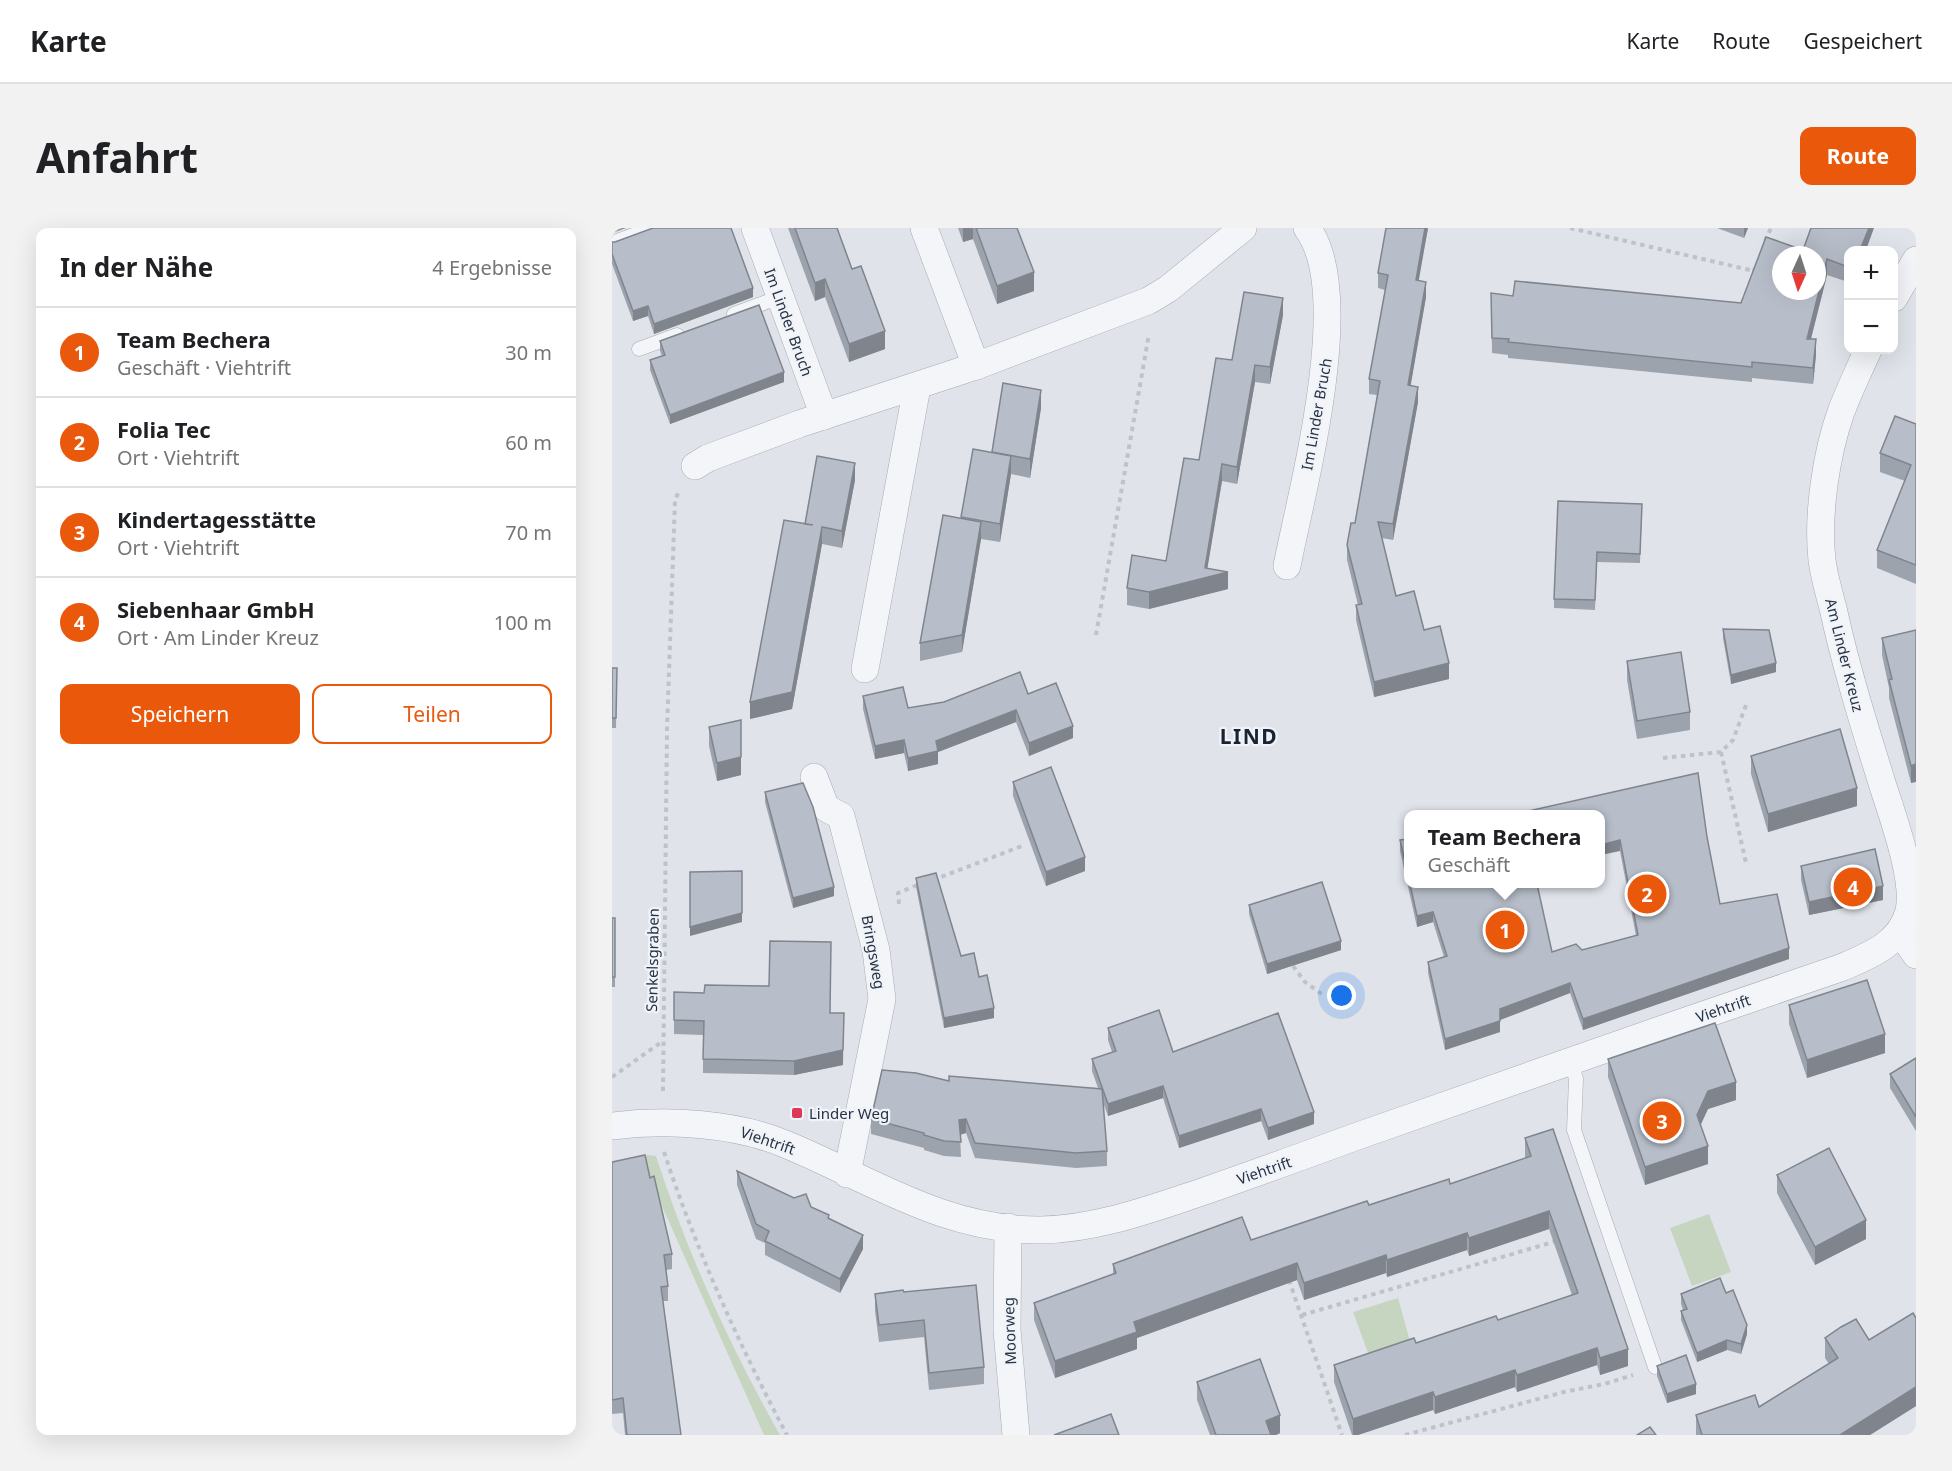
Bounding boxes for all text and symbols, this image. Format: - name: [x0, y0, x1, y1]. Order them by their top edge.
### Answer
- text: Karte: [30, 22, 107, 60]
- text: Karte: [1626, 27, 1679, 55]
- text: Route: [1712, 27, 1770, 55]
- text: Gespeichert: [1803, 27, 1922, 55]
- button: Route: [1800, 127, 1916, 185]
- text: Anfahrt: [36, 128, 198, 185]
- north arrow: [1772, 246, 1826, 300]
- map controls: [1844, 246, 1898, 354]
- button: +: [1844, 246, 1898, 300]
- text: In der Nähe: [60, 249, 213, 285]
- text: 4 Ergebnisse: [432, 254, 552, 281]
- street label: Im Linder Bruch: [760, 265, 818, 379]
- button: −: [1844, 300, 1898, 354]
- text: Team Bechera: [117, 324, 271, 354]
- text: 1: [74, 339, 85, 366]
- text: 30 m: [505, 339, 552, 366]
- text: Geschäft · Viehtrift: [117, 354, 291, 381]
- street label: Im Linder Bruch: [1296, 356, 1336, 472]
- text: Folia Tec: [117, 414, 211, 444]
- text: 2: [74, 429, 85, 456]
- text: 60 m: [505, 429, 552, 456]
- text: Ort · Viehtrift: [117, 444, 239, 471]
- text: Kindertagesstätte: [117, 504, 316, 534]
- text: 3: [74, 519, 85, 546]
- text: 70 m: [505, 519, 552, 546]
- text: Ort · Viehtrift: [117, 534, 239, 561]
- text: Siebenhaar GmbH: [117, 594, 315, 624]
- street label: Am Linder Kreuz: [1821, 596, 1869, 714]
- text: 4: [74, 609, 85, 636]
- text: 100 m: [494, 609, 552, 636]
- text: Ort · Am Linder Kreuz: [117, 624, 319, 651]
- button: Speichern: [60, 684, 300, 744]
- button: Teilen: [312, 684, 552, 744]
- district label: LIND: [1220, 722, 1278, 750]
- popup: [1404, 810, 1605, 888]
- text: Team Bechera: [1428, 821, 1581, 851]
- text: Geschäft: [1428, 851, 1510, 878]
- pin: 4: [1834, 864, 1872, 910]
- pin: 2: [1628, 872, 1666, 916]
- street label: Senkelsgraben: [641, 908, 663, 1012]
- pin: 1: [1486, 908, 1524, 952]
- street label: Bringsweg: [858, 913, 890, 991]
- your location: [1327, 981, 1356, 1010]
- street label: Viehtrift: [1693, 989, 1754, 1027]
- pin: 3: [1642, 1098, 1682, 1144]
- place label: Linder Weg: [809, 1103, 889, 1123]
- marker: Linder Weg: [790, 1106, 804, 1120]
- street label: Viehtrift: [738, 1121, 799, 1159]
- street label: Viehtrift: [1234, 1151, 1295, 1189]
- street label: Moorweg: [998, 1297, 1020, 1365]

